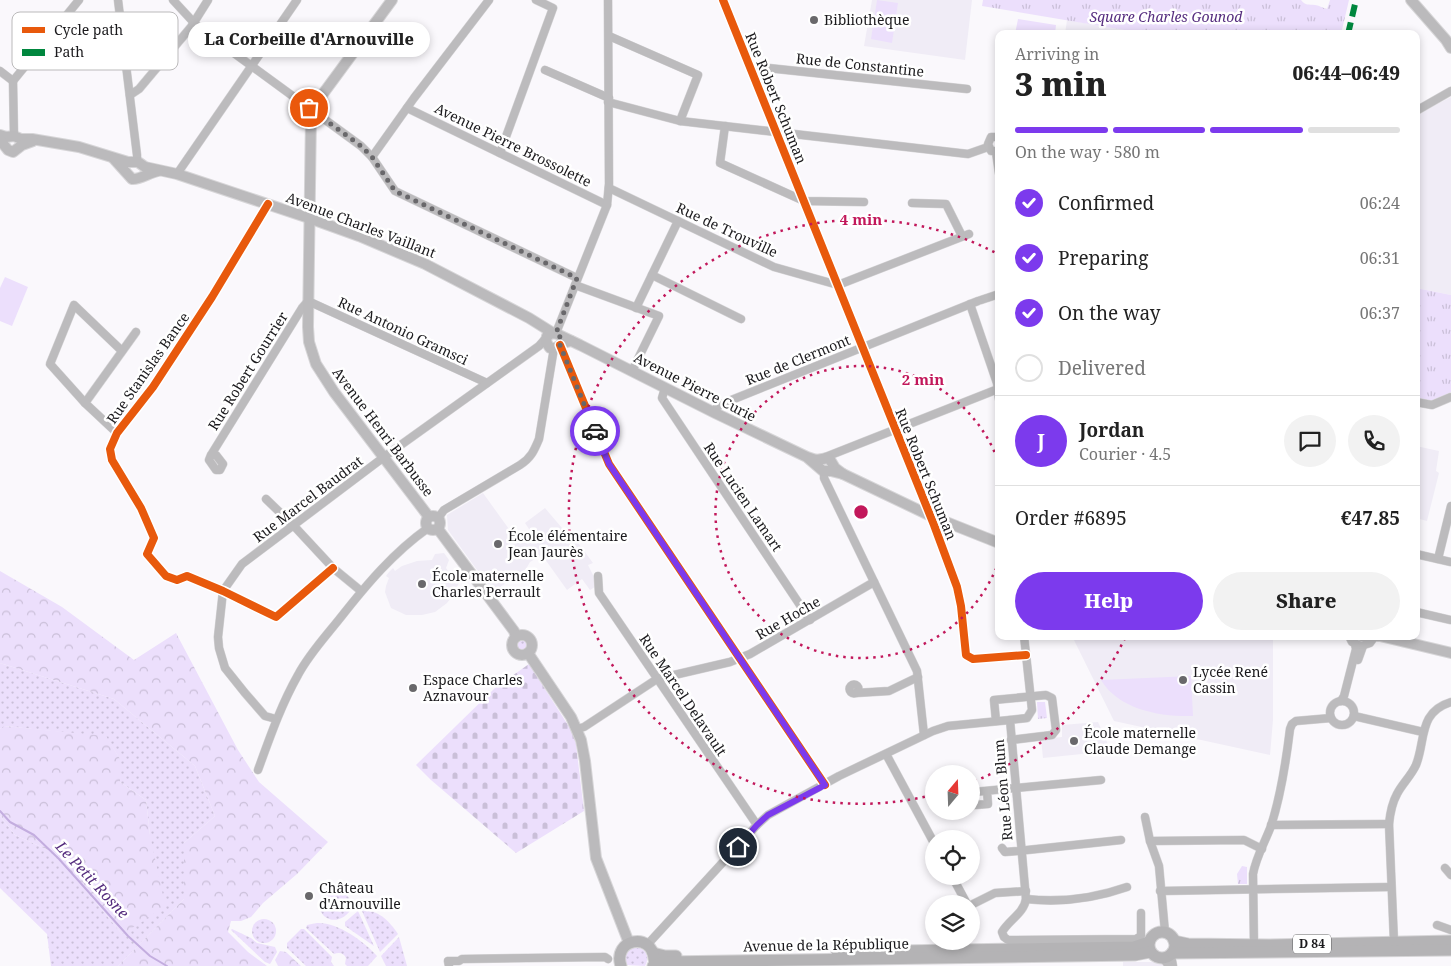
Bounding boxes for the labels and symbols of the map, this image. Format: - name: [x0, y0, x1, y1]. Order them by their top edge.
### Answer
- park label: Square Charles Gounod: [1090, 7, 1243, 26]
- place label: Bibliothèque: [824, 10, 909, 29]
- legend: [12, 12, 178, 70]
- marker: Bibliothèque: [808, 14, 820, 26]
- text: Cycle path: [54, 20, 123, 39]
- callout: La Corbeille d'Arnouville: [188, 23, 430, 58]
- street label: Rue Robert Schuman: [741, 29, 812, 166]
- text: Path: [54, 42, 84, 61]
- street label: Rue de Constantine: [795, 48, 925, 81]
- pin: [288, 87, 330, 129]
- street label: Avenue Pierre Brossolette: [432, 98, 595, 191]
- street label: Avenue Charles Vaillant: [284, 187, 439, 262]
- street label: Rue de Trouville: [673, 198, 781, 261]
- text: 4 min: [840, 209, 882, 229]
- street label: Rue Antonio Gramsci: [335, 292, 472, 369]
- street label: Rue Stanislas Bance: [102, 308, 193, 427]
- street label: Rue Robert Gourrier: [203, 308, 292, 434]
- street label: Rue de Clermont: [743, 330, 853, 389]
- street label: Avenue Pierre Curie: [631, 348, 759, 426]
- street label: Avenue Henri Barbusse: [328, 363, 438, 500]
- text: 2 min: [902, 369, 944, 389]
- street label: Rue Robert Schuman: [891, 405, 962, 542]
- courier: [570, 406, 620, 456]
- street label: Rue Lucien Lamart: [700, 439, 787, 555]
- street label: Rue Marcel Baudrat: [249, 451, 367, 546]
- centre of rings: [852, 503, 870, 521]
- place label: École élémentaire Jean Jaurès: [507, 526, 628, 561]
- marker: École élémentaire Jean Jaurès: [492, 538, 504, 550]
- place label: École maternelle Charles Perrault: [432, 566, 544, 601]
- marker: École maternelle Charles Perrault: [416, 578, 428, 590]
- street label: Rue Hoche: [752, 591, 824, 644]
- street label: Rue Marcel Delavault: [635, 630, 731, 759]
- place label: Lycée René Cassin: [1193, 662, 1268, 697]
- place label: Espace Charles Aznavour: [423, 670, 523, 705]
- marker: Lycée René Cassin: [1177, 674, 1189, 686]
- marker: Espace Charles Aznavour: [407, 682, 419, 694]
- place label: École maternelle Claude Demange: [1084, 723, 1196, 758]
- marker: École maternelle Claude Demange: [1068, 735, 1080, 747]
- street label: Rue Léon Blum: [989, 739, 1016, 842]
- north arrow: [925, 765, 980, 820]
- pin: [717, 826, 759, 868]
- water label: Le Petit Rosne: [51, 836, 134, 923]
- place label: Château d'Arnouville: [319, 878, 401, 913]
- marker: Château d'Arnouville: [303, 890, 315, 902]
- street label: Avenue de la République: [743, 934, 909, 955]
- road number: D 84: [1293, 934, 1331, 954]

